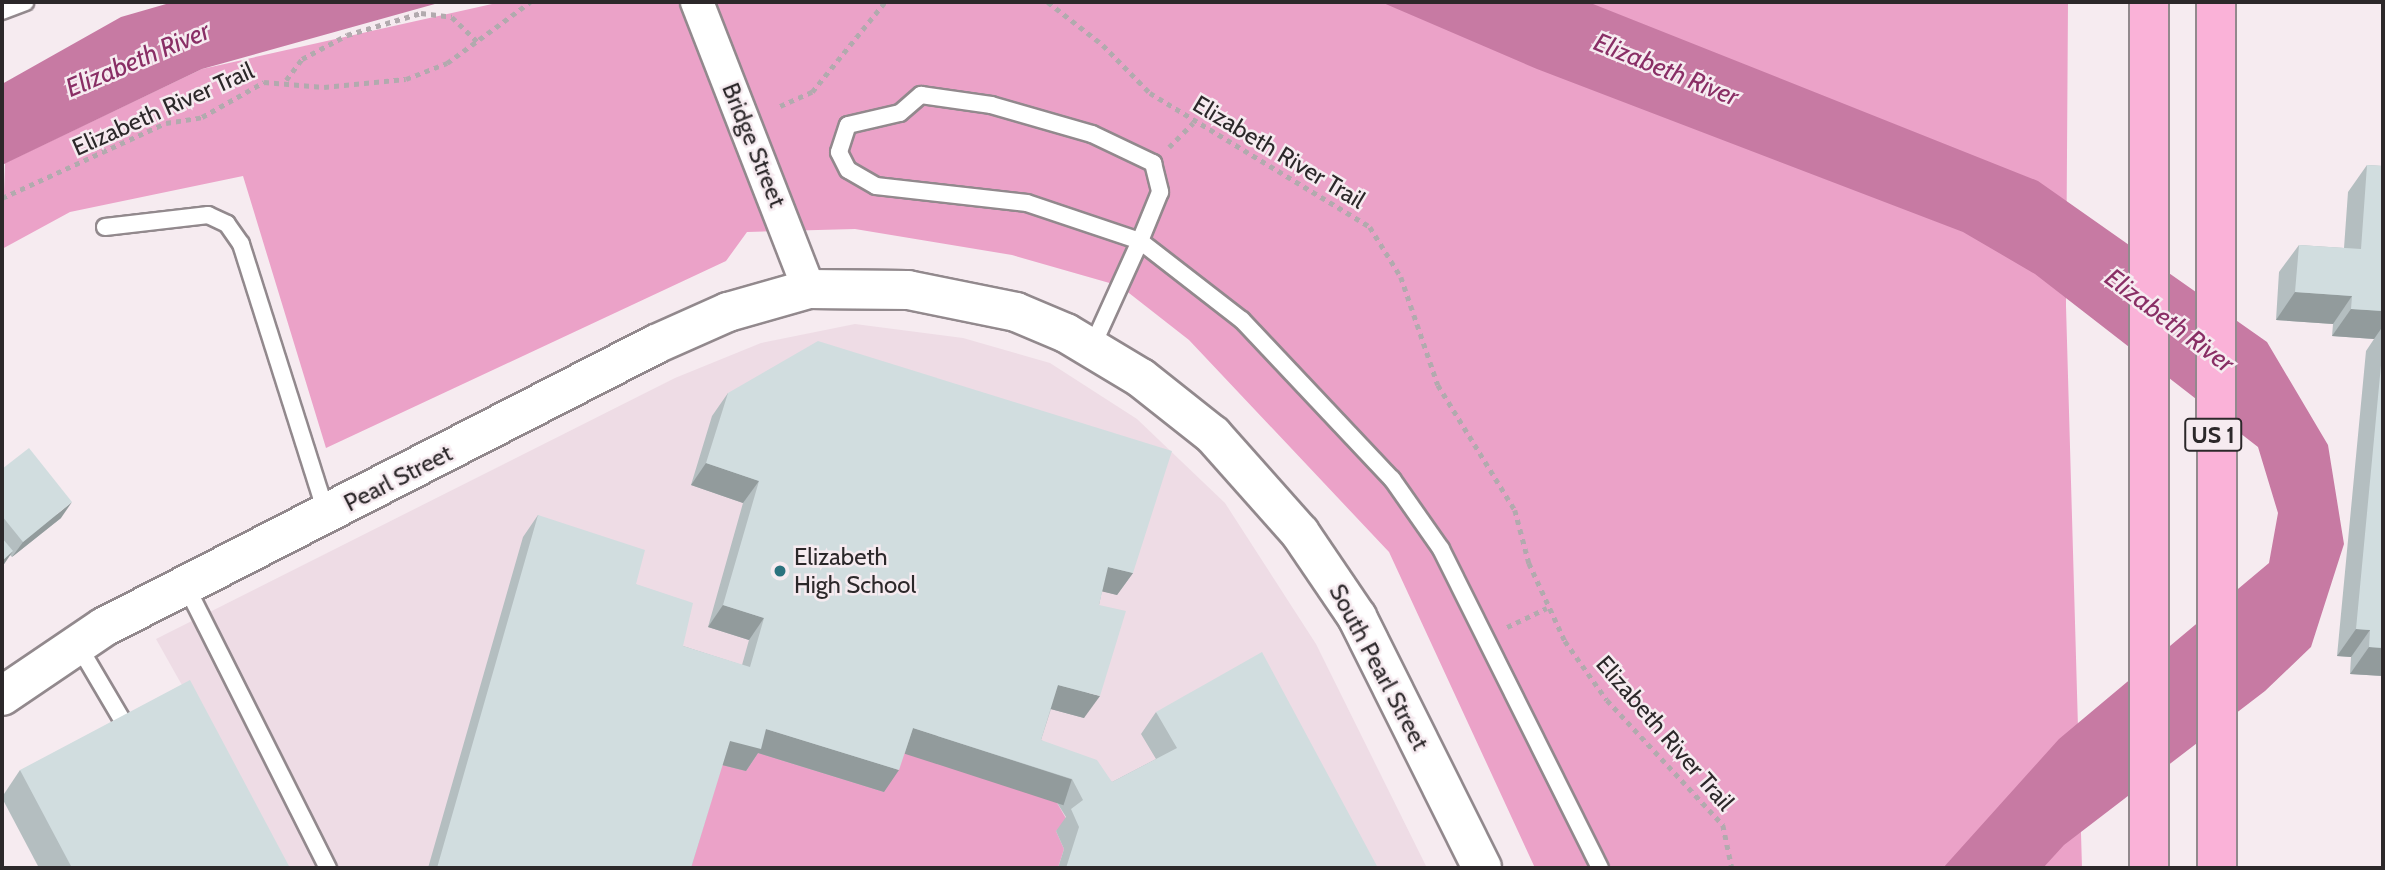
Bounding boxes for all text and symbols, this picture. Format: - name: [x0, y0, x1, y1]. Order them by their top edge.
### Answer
- water label: Elizabeth River: [61, 16, 215, 104]
- water label: Elizabeth River: [1589, 27, 1743, 113]
- street label: Elizabeth River Trail: [68, 56, 258, 162]
- street label: Bridge Street: [716, 79, 792, 211]
- street label: Elizabeth River Trail: [1188, 89, 1370, 215]
- water label: Elizabeth River: [2098, 262, 2240, 380]
- road number: US 1: [2183, 416, 2243, 454]
- street label: Pearl Street: [339, 438, 457, 518]
- place label: Elizabeth High School: [794, 543, 916, 599]
- marker: Elizabeth High School: [772, 563, 788, 579]
- street label: South Pearl Street: [1323, 579, 1435, 755]
- street label: Elizabeth River Trail: [1590, 650, 1740, 816]

